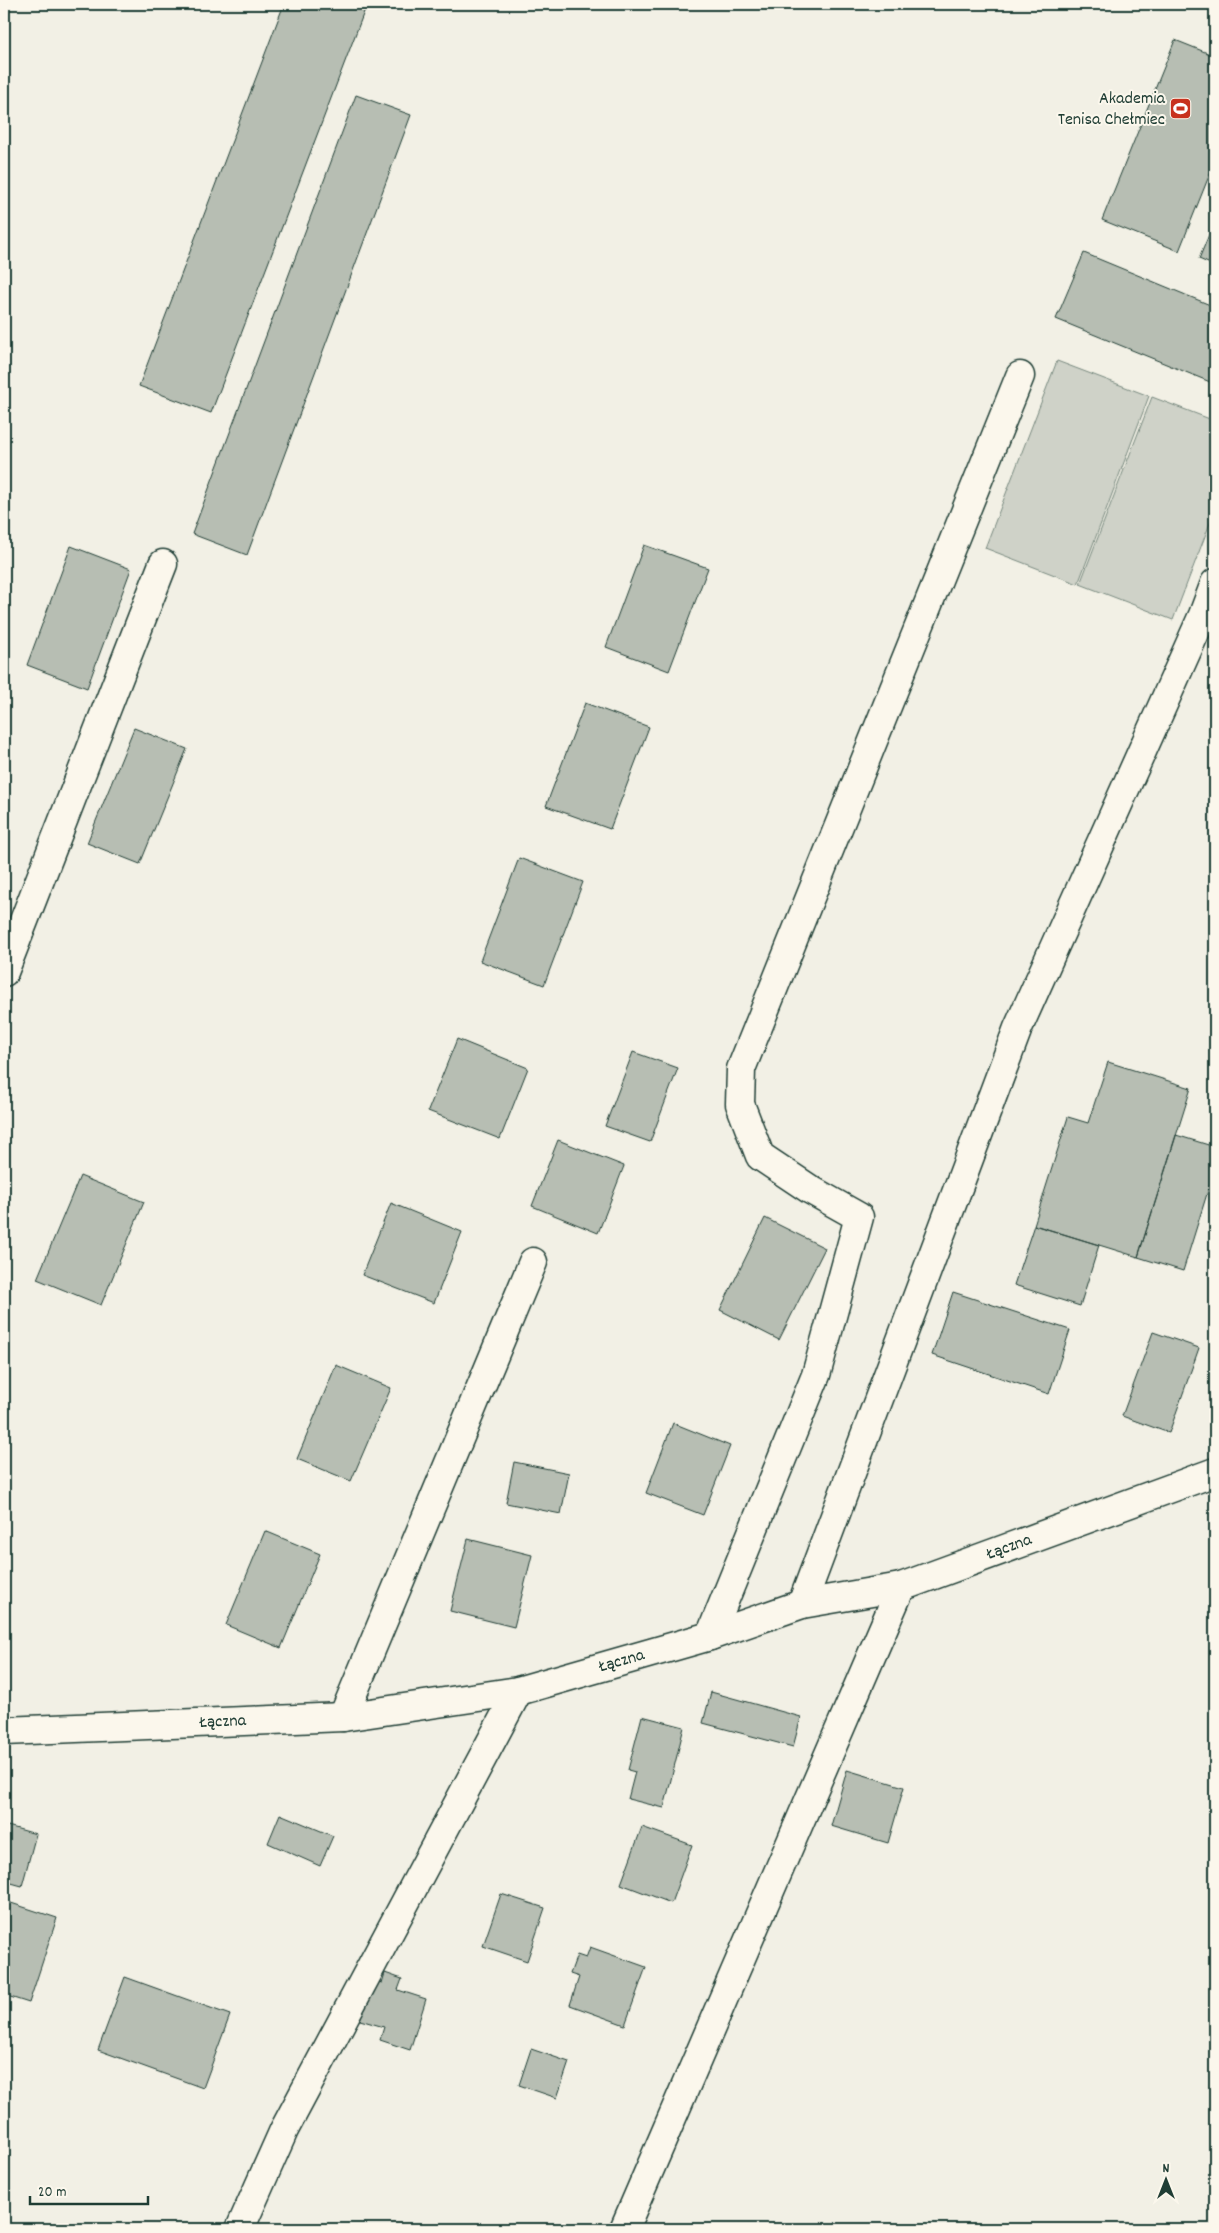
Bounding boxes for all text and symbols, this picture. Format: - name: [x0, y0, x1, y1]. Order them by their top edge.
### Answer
- place label: Akademia Tenisa Chełmiec: [1058, 87, 1166, 133]
- sports icon: Akademia Tenisa Chełmiec: [1169, 97, 1193, 121]
- street label: Łączna: [982, 1527, 1036, 1567]
- street label: Łączna: [595, 1643, 648, 1680]
- street label: Łączna: [198, 1708, 247, 1735]
- north arrow: [1142, 2156, 1192, 2206]
- text: N: [1163, 2159, 1170, 2179]
- scale bar: [30, 2173, 148, 2205]
- text: 20 m: [38, 2182, 66, 2204]

